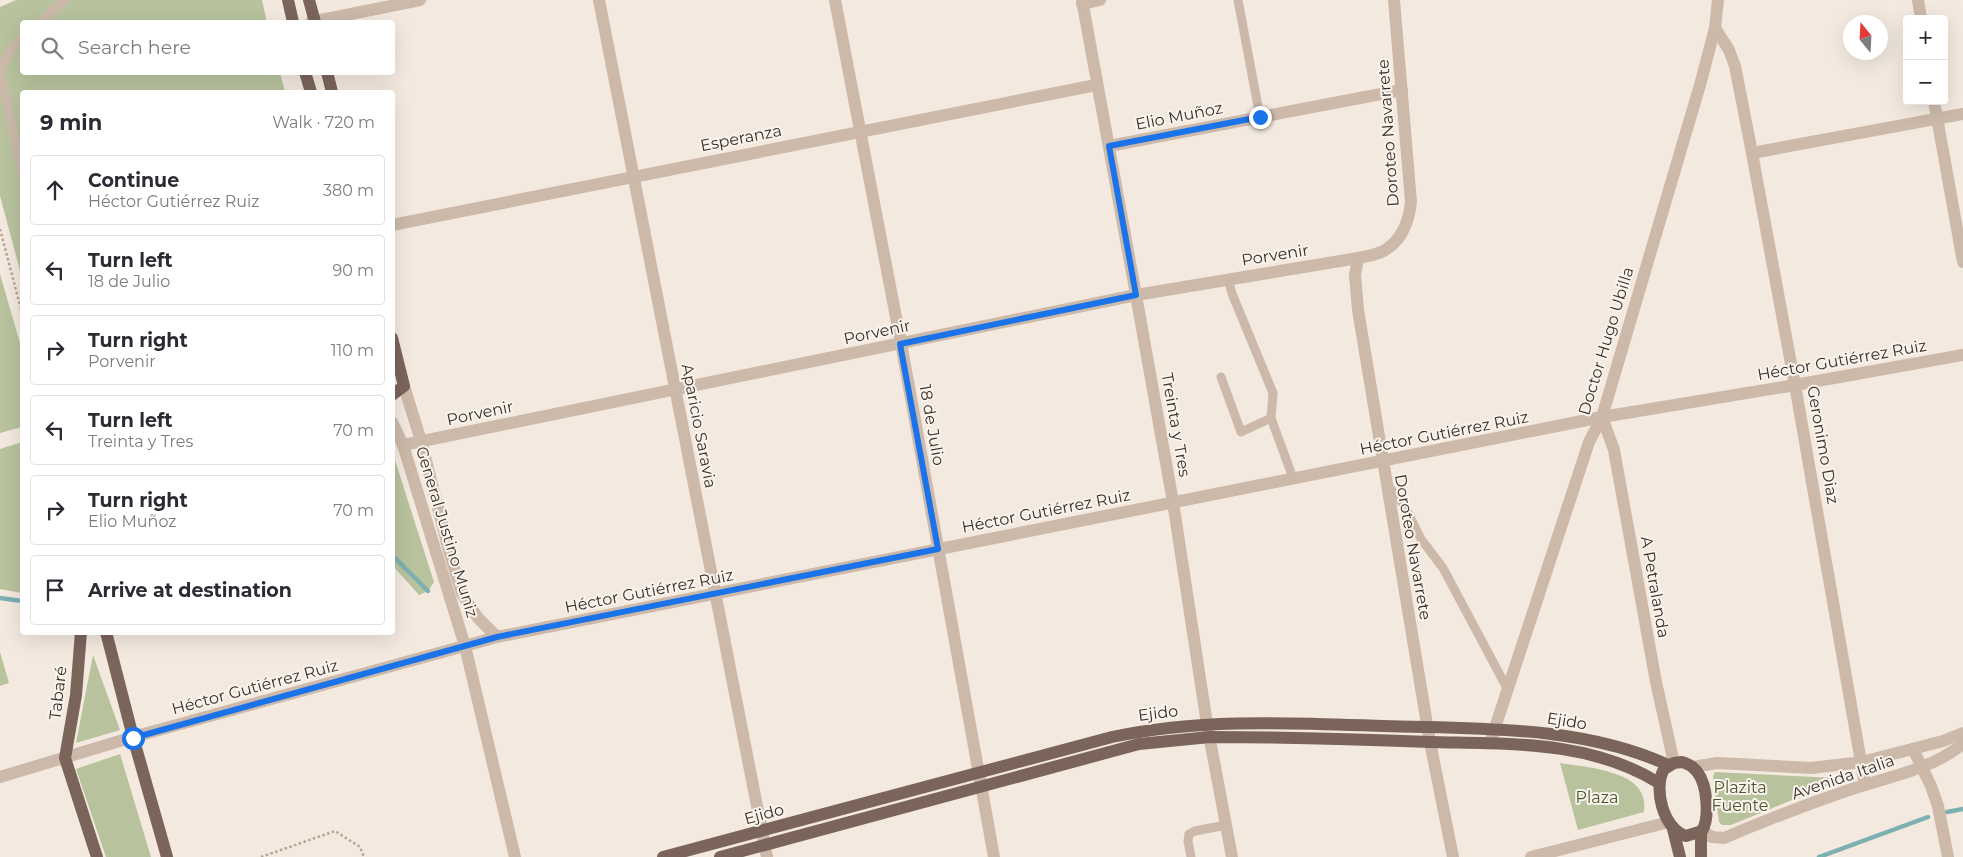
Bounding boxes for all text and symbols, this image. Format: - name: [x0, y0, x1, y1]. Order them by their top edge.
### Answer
- north arrow: [1843, 15, 1888, 60]
- map controls: [1903, 15, 1948, 105]
- button: +: [1903, 15, 1948, 60]
- search box: [20, 20, 395, 75]
- icon: search: [38, 34, 66, 62]
- text: Search here: [78, 36, 191, 59]
- street label: Doroteo Navarrete: [1373, 59, 1403, 207]
- button: −: [1903, 60, 1948, 105]
- street label: Elio Muñoz: [1134, 98, 1224, 134]
- route end: [1249, 106, 1272, 129]
- text: 9 min: [40, 110, 102, 135]
- text: Walk · 720 m: [272, 113, 375, 132]
- street label: Esperanza: [699, 121, 783, 155]
- text: Continue: [88, 169, 179, 192]
- icon: ahead: [41, 176, 69, 204]
- text: 380 m: [323, 181, 374, 200]
- text: Héctor Gutiérrez Ruiz: [88, 192, 259, 211]
- street label: Porvenir: [1240, 240, 1310, 270]
- text: Turn left: [88, 249, 173, 272]
- icon: left: [41, 256, 69, 284]
- text: 90 m: [332, 261, 374, 280]
- street label: Doctor Hugo Ubilla: [1574, 265, 1638, 417]
- text: 18 de Julio: [88, 272, 170, 291]
- street label: Porvenir: [842, 316, 912, 348]
- text: Turn right: [88, 329, 188, 352]
- icon: right: [41, 336, 69, 364]
- street label: Héctor Gutiérrez Ruiz: [1756, 336, 1928, 384]
- text: 110 m: [331, 341, 374, 360]
- text: Porvenir: [88, 352, 156, 371]
- street label: Aparicio Saravia: [678, 362, 720, 490]
- street label: Treinta y Tres: [1158, 372, 1195, 479]
- street label: 18 de Julio: [915, 383, 949, 467]
- street label: Geronimo Diaz: [1803, 384, 1843, 506]
- street label: Porvenir: [445, 397, 515, 429]
- street label: Héctor Gutiérrez Ruiz: [1358, 407, 1530, 459]
- text: Turn left: [88, 409, 173, 432]
- icon: left: [41, 416, 69, 444]
- text: 70 m: [333, 421, 374, 440]
- text: Treinta y Tres: [88, 432, 193, 451]
- street label: General Justino Muniz: [412, 444, 482, 620]
- street label: Doroteo Navarrete: [1391, 473, 1435, 621]
- street label: Héctor Gutiérrez Ruiz: [960, 485, 1132, 537]
- text: Turn right: [88, 489, 188, 512]
- icon: right: [41, 496, 69, 524]
- text: 70 m: [333, 501, 374, 520]
- text: Elio Muñoz: [88, 512, 176, 531]
- street label: A Petralanda: [1637, 535, 1673, 639]
- street label: Héctor Gutiérrez Ruiz: [563, 565, 735, 617]
- icon: arrive: [41, 576, 69, 604]
- text: Arrive at destination: [88, 579, 292, 602]
- street label: Héctor Gutiérrez Ruiz: [170, 656, 340, 718]
- street label: Tabaré: [45, 665, 71, 721]
- street label: Ejido: [1137, 701, 1179, 725]
- street label: Ejido: [1546, 708, 1588, 734]
- route start: [122, 727, 145, 750]
- street label: Avenida Italia: [1789, 751, 1897, 803]
- park label: Plazita Fuente: [1712, 778, 1768, 815]
- park label: Plaza: [1576, 788, 1618, 807]
- street label: Ejido: [742, 800, 786, 828]

